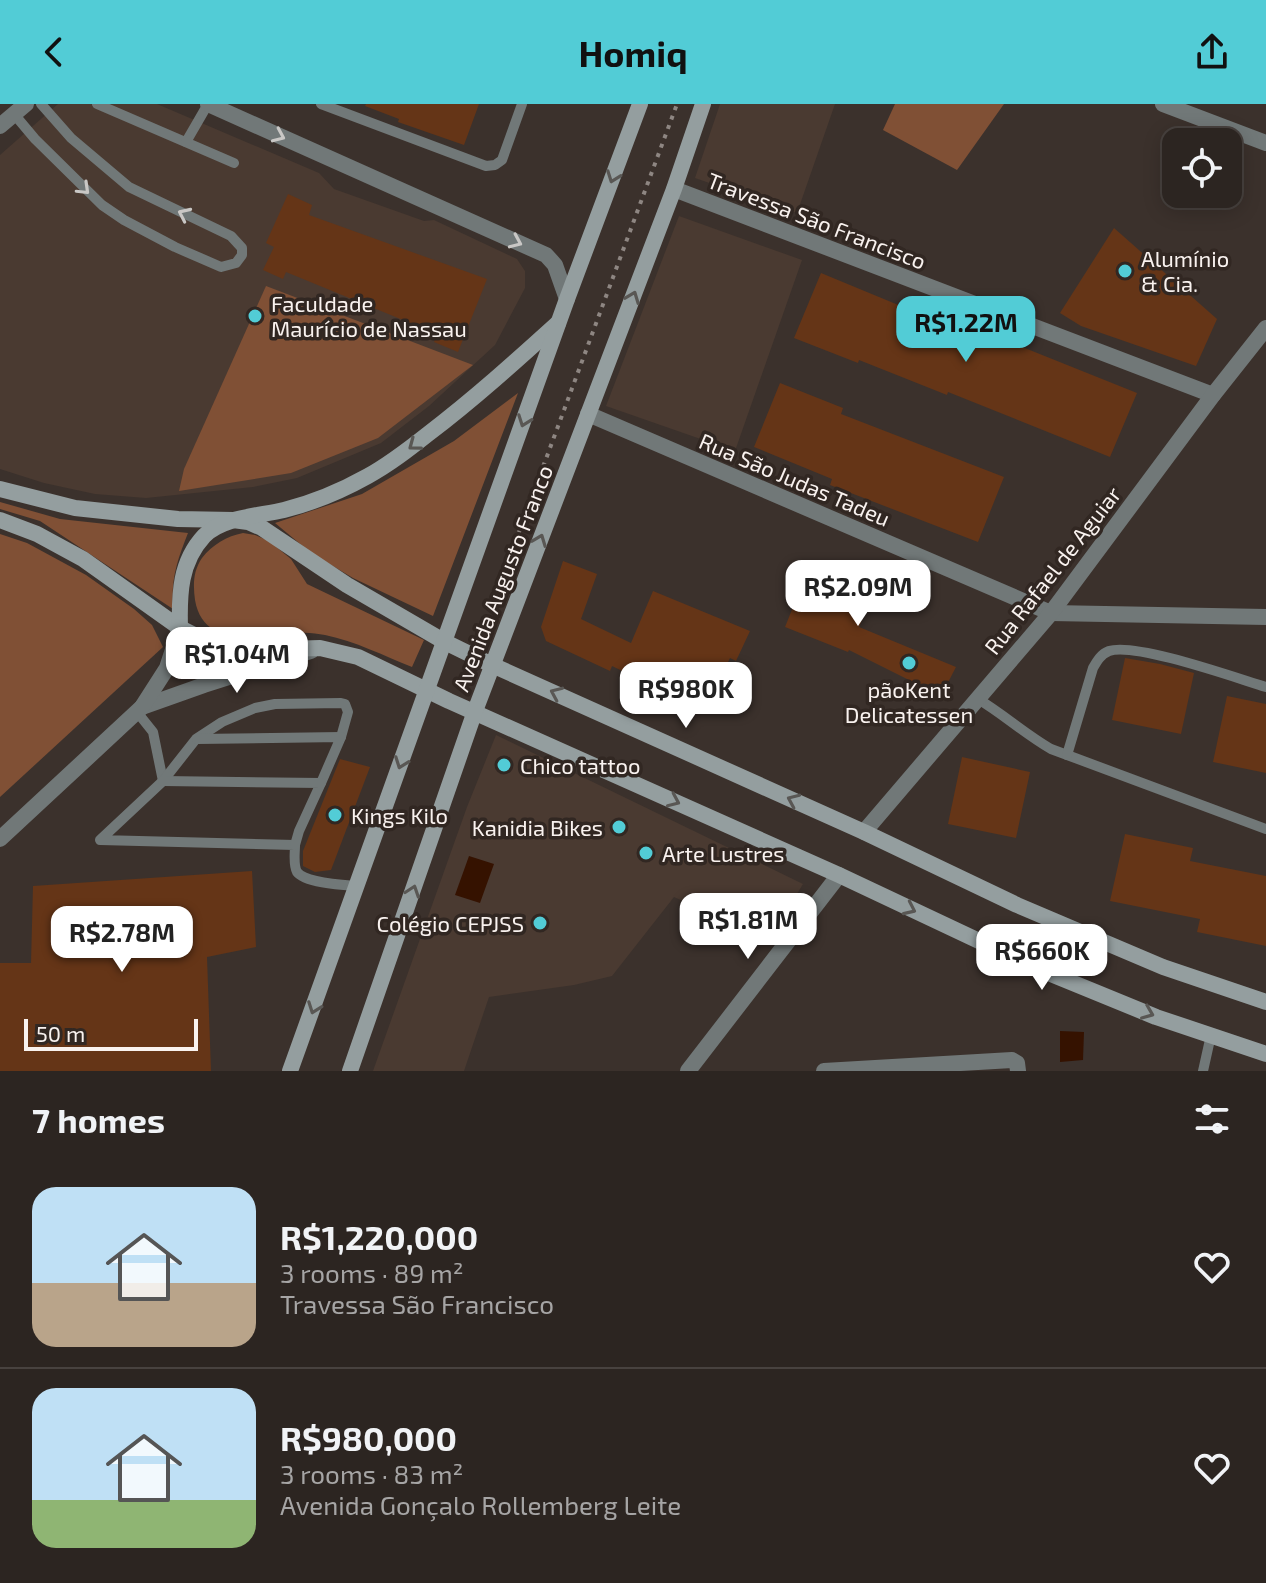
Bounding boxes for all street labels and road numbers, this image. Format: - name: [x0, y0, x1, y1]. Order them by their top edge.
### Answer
- street label: Travessa São Francisco: [704, 166, 930, 274]
- street label: Rua São Judas Tadeu: [696, 427, 894, 531]
- street label: Avenida Augusto Franco: [447, 461, 557, 695]
- street label: Rua Rafael de Aguiar: [978, 481, 1126, 659]

